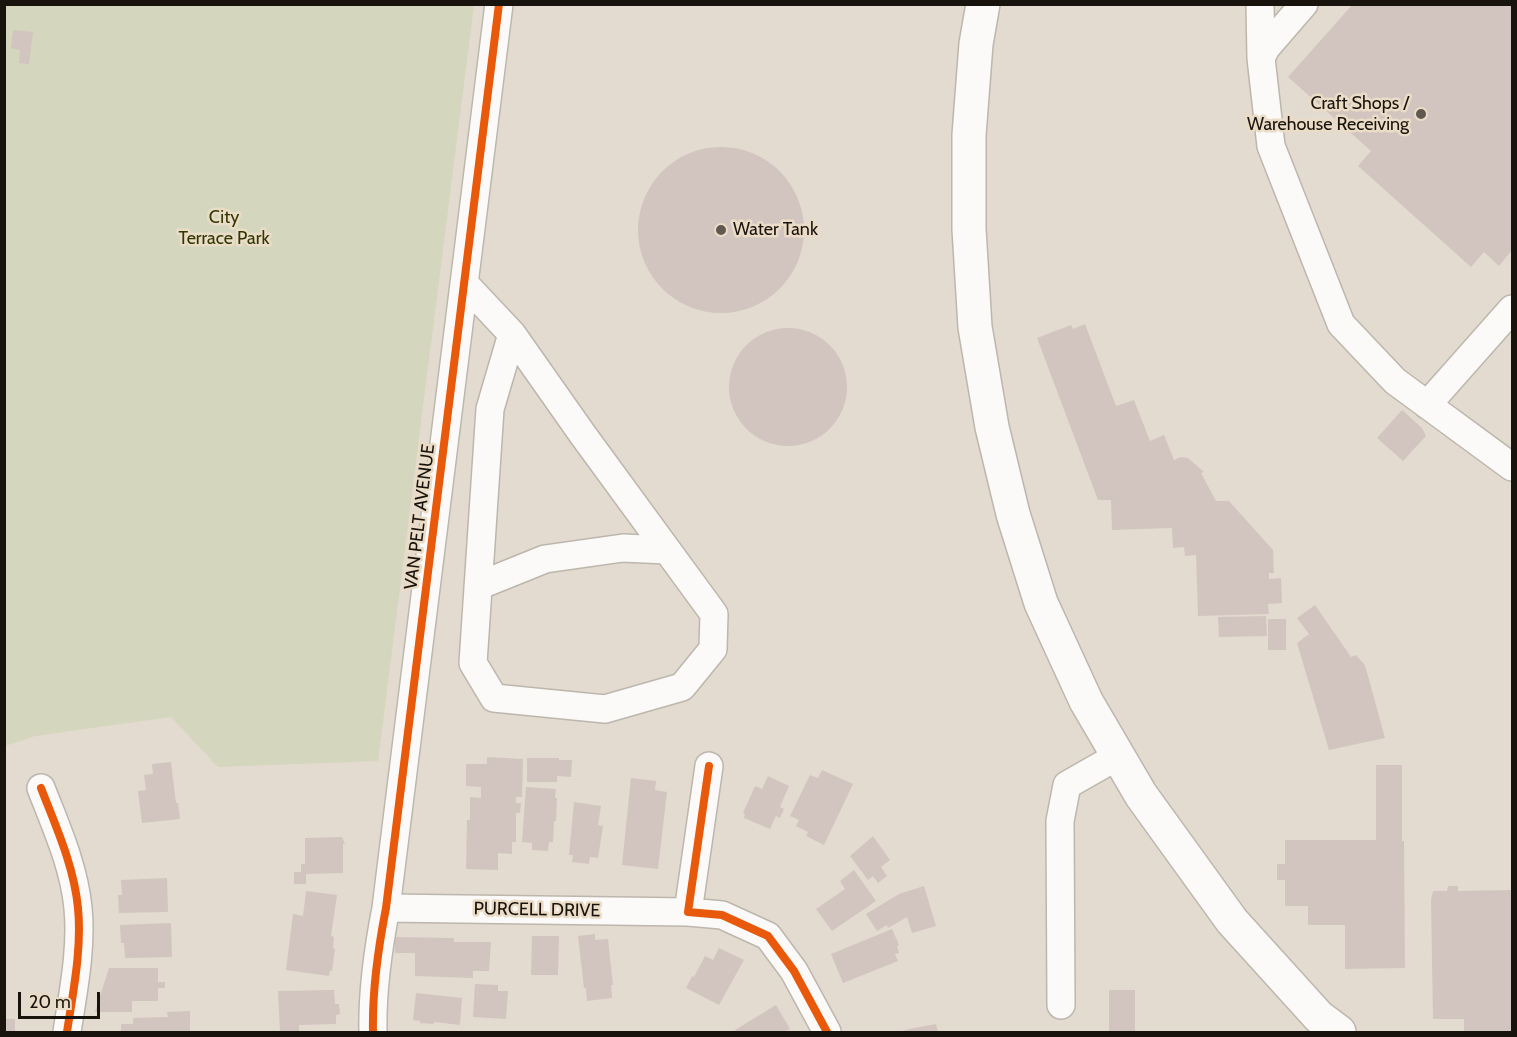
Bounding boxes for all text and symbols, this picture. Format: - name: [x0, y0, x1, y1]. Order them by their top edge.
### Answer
- place label: Craft Shops / Warehouse Receiving: [1247, 93, 1409, 136]
- marker: Craft Shops / Warehouse Receiving: [1414, 107, 1428, 121]
- park label: City Terrace Park: [178, 207, 270, 250]
- place label: Water Tank: [733, 219, 818, 241]
- marker: Water Tank: [714, 223, 728, 237]
- street label: VAN PELT AVENUE: [400, 443, 440, 591]
- street label: PURCELL DRIVE: [473, 898, 601, 922]
- scale bar: [21, 980, 104, 1018]
- text: 20 m: [29, 991, 71, 1013]

